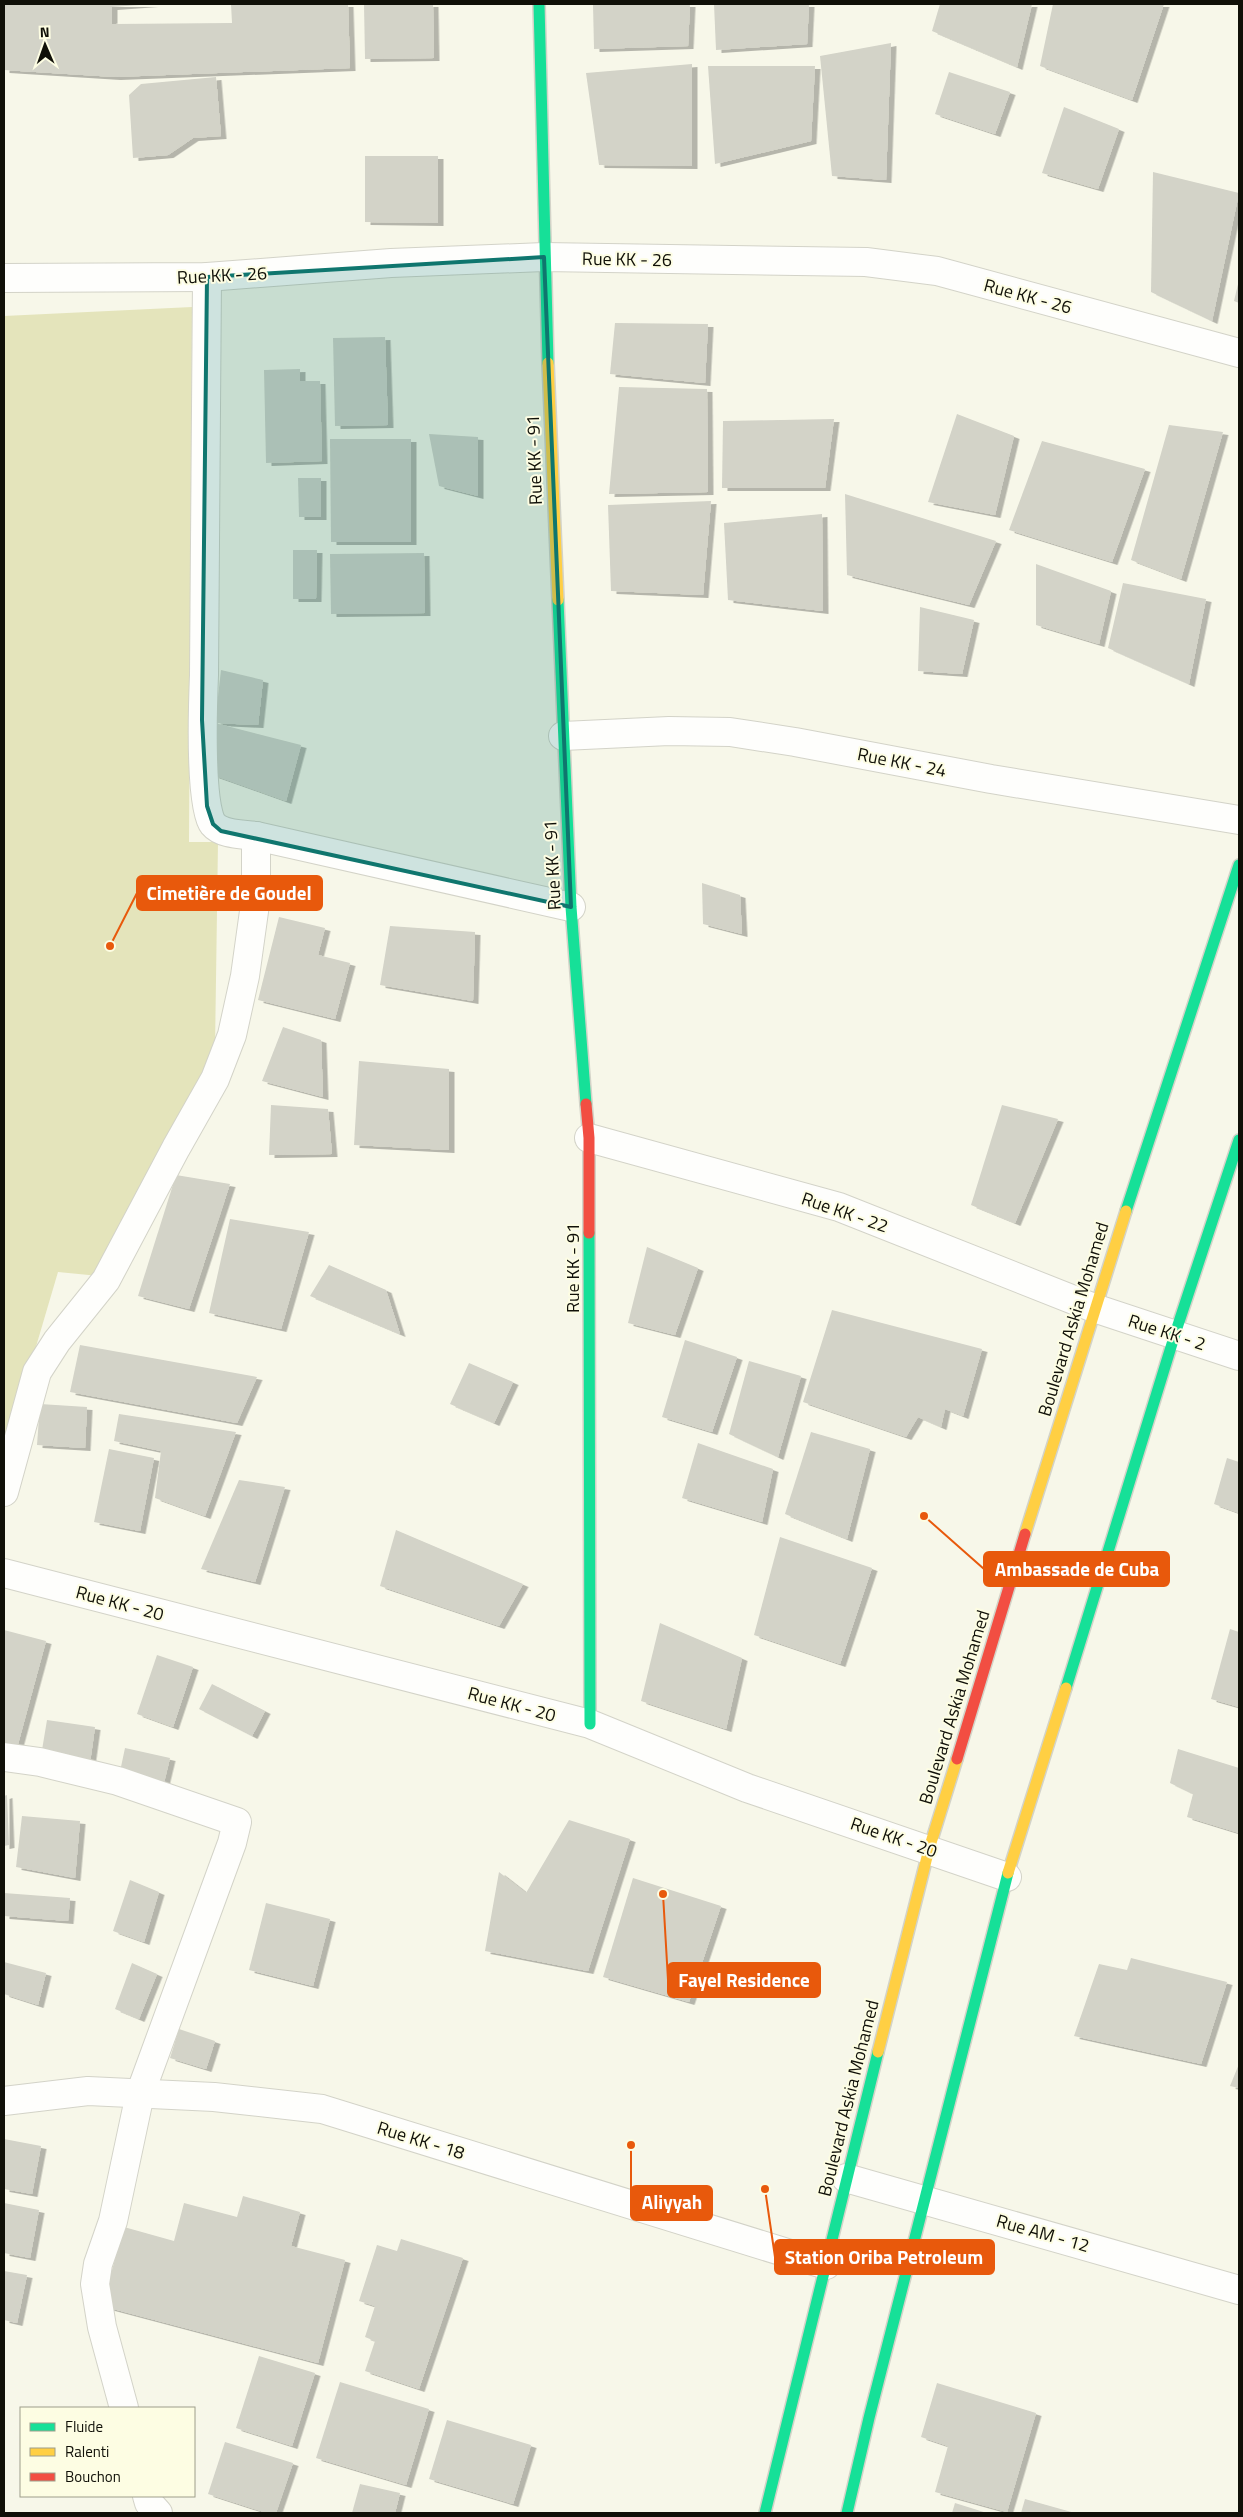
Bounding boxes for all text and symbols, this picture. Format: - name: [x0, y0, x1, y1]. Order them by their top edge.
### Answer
- north arrow: [20, 20, 70, 70]
- text: N: [39, 21, 50, 42]
- street label: Rue KK - 26: [582, 245, 672, 273]
- street label: Rue KK - 26: [176, 259, 268, 291]
- street label: Rue KK - 26: [981, 271, 1075, 321]
- street label: Rue KK - 91: [519, 415, 549, 505]
- street label: Rue KK - 24: [855, 740, 949, 784]
- street label: Rue KK - 91: [536, 819, 568, 911]
- callout: Cimetière de Goudel: [137, 876, 322, 910]
- text: Cimetière de Goudel: [146, 878, 312, 907]
- street label: Rue KK - 22: [798, 1185, 892, 1239]
- street label: Boulevard Askia Mohamed: [1031, 1219, 1115, 1419]
- street label: Rue KK - 91: [559, 1223, 586, 1313]
- street label: Rue KK - 2: [1125, 1307, 1209, 1357]
- callout: Ambassade de Cuba: [984, 1552, 1169, 1586]
- text: Ambassade de Cuba: [995, 1554, 1159, 1583]
- street label: Rue KK - 20: [73, 1578, 167, 1628]
- street label: Boulevard Askia Mohamed: [912, 1607, 996, 1807]
- street label: Rue KK - 20: [465, 1679, 559, 1729]
- street label: Rue KK - 20: [847, 1810, 941, 1864]
- callout: Fayel Residence: [668, 1963, 820, 1997]
- text: Fayel Residence: [678, 1965, 810, 1994]
- street label: Boulevard Askia Mohamed: [810, 1997, 886, 2199]
- street label: Rue KK - 18: [374, 2114, 468, 2166]
- callout: Aliyyah: [631, 2186, 712, 2220]
- text: Aliyyah: [642, 2187, 702, 2216]
- street label: Rue AM - 12: [993, 2207, 1093, 2259]
- callout: Station Oriba Petroleum: [775, 2240, 994, 2274]
- text: Station Oriba Petroleum: [785, 2242, 983, 2271]
- legend: [20, 2407, 195, 2497]
- text: Fluide: [65, 2415, 103, 2438]
- text: Ralenti: [65, 2440, 109, 2463]
- text: Bouchon: [65, 2465, 121, 2488]

